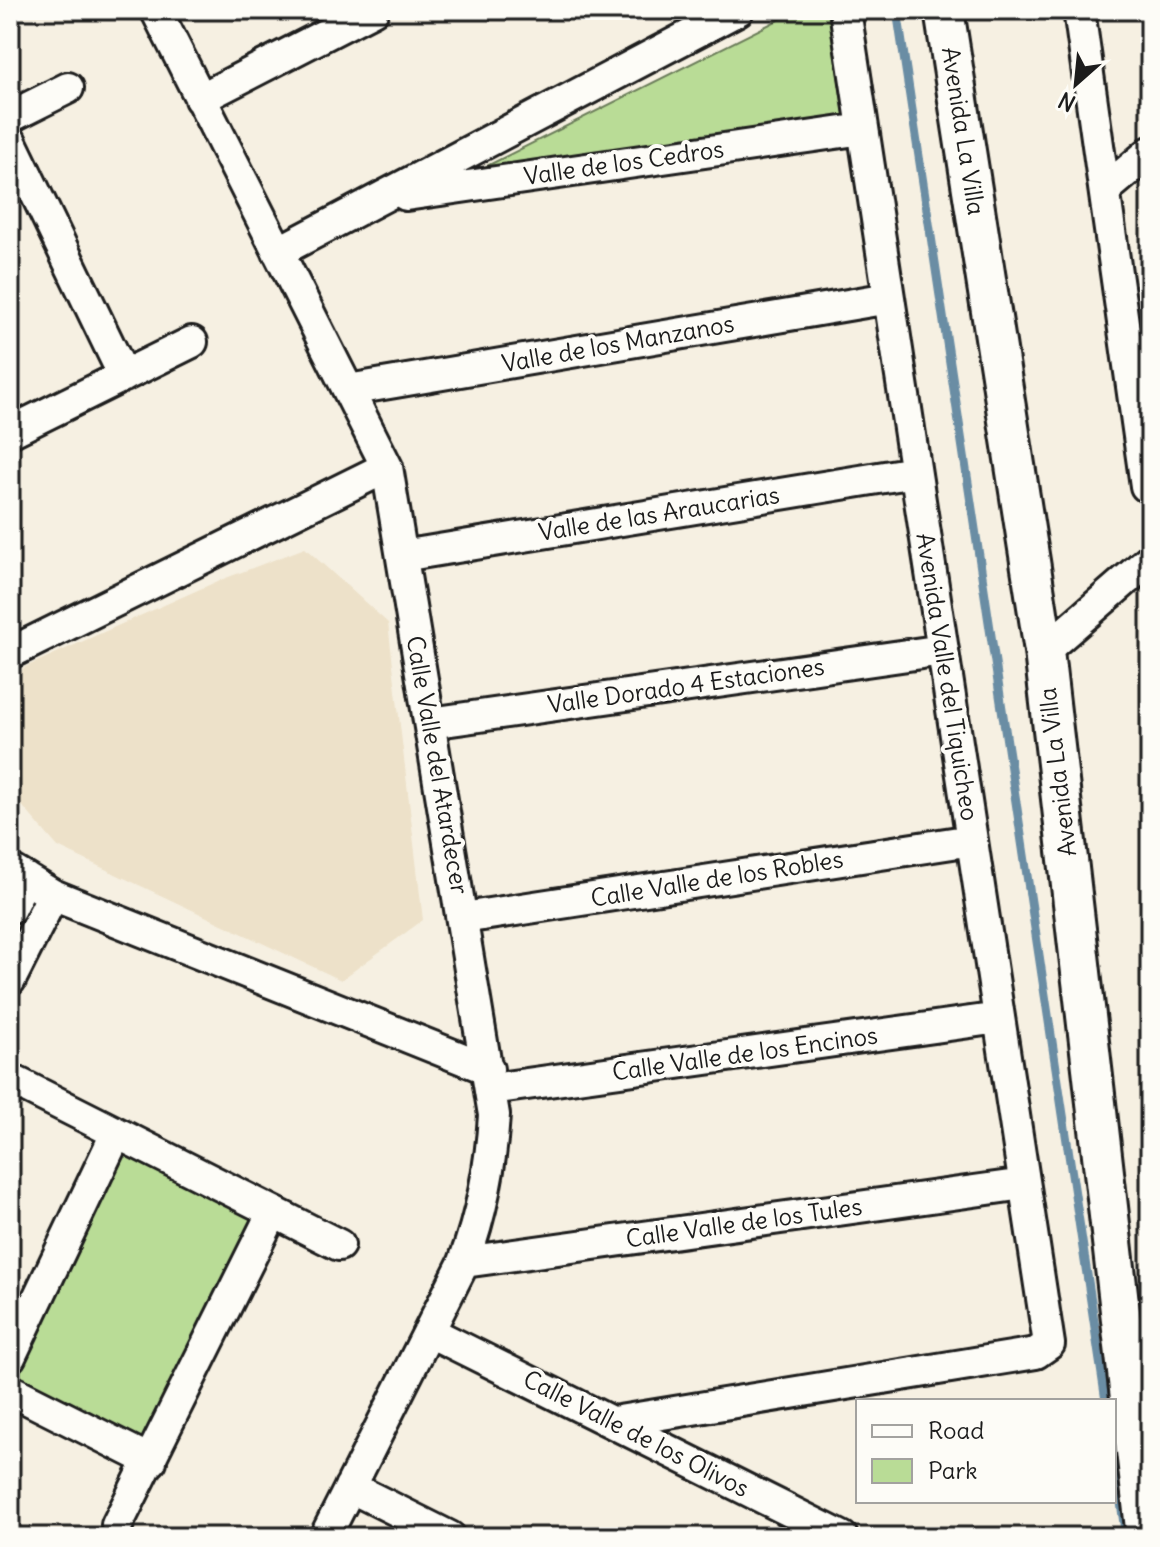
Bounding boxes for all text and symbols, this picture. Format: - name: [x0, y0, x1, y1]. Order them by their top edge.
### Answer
- north arrow: [1036, 44, 1116, 124]
- street label: Avenida La Villa: [936, 45, 992, 217]
- text: N: [1054, 86, 1080, 118]
- street label: Valle de los Cedros: [522, 133, 726, 191]
- street label: Valle de los Manzanos: [499, 308, 736, 378]
- street label: Valle de las Araucarias: [536, 479, 781, 547]
- street label: Avenida Valle del Tiquicheo: [910, 531, 986, 823]
- street label: Calle Valle del Atardecer: [400, 633, 476, 897]
- street label: Valle Dorado 4 Estaciones: [546, 651, 826, 719]
- street label: Avenida La Villa: [1032, 686, 1082, 858]
- street label: Calle Valle de los Robles: [589, 843, 845, 913]
- street label: Calle Valle de los Encinos: [610, 1020, 880, 1086]
- street label: Calle Valle de los Tules: [624, 1191, 864, 1253]
- street label: Calle Valle de los Olivos: [519, 1363, 754, 1503]
- legend: [856, 1399, 1116, 1503]
- text: Road: [928, 1415, 984, 1445]
- text: Park: [928, 1455, 978, 1485]

